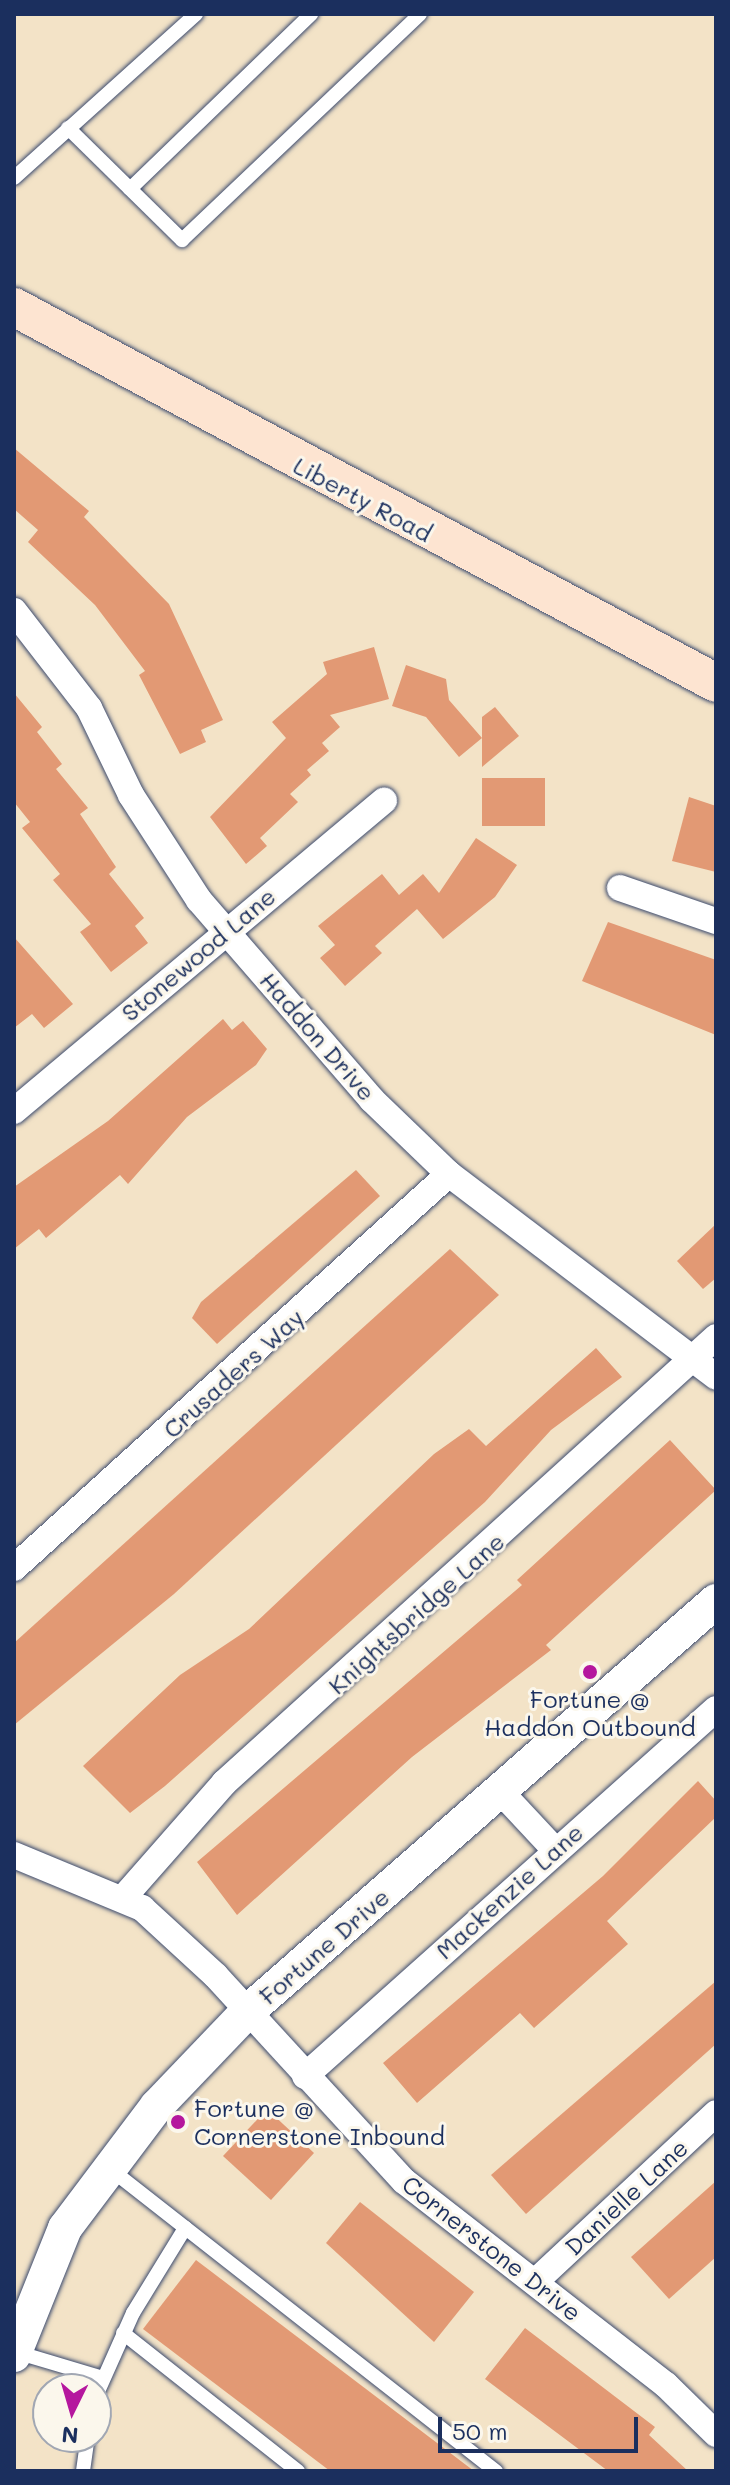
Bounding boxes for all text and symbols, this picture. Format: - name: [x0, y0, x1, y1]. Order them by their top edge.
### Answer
- street label: Liberty Road: [289, 450, 437, 548]
- street label: Stonewood Lane: [115, 881, 281, 1027]
- street label: Haddon Drive: [254, 966, 382, 1106]
- street label: Crusaders Way: [157, 1302, 309, 1444]
- street label: Knightsbridge Lane: [322, 1526, 510, 1700]
- marker: Fortune @ Haddon Outbound: [581, 1663, 599, 1681]
- place label: Fortune @ Haddon Outbound: [484, 1685, 696, 1741]
- street label: Mackenzie Lane: [429, 1817, 589, 1965]
- street label: Fortune Drive: [253, 1882, 395, 2010]
- place label: Fortune @ Cornerstone Inbound: [194, 2094, 445, 2150]
- marker: Fortune @ Cornerstone Inbound: [169, 2113, 187, 2131]
- street label: Danielle Lane: [559, 2133, 693, 2261]
- street label: Cornerstone Drive: [397, 2169, 587, 2327]
- north arrow: [32, 2373, 112, 2453]
- scale bar: [442, 2401, 642, 2451]
- text: 50 m: [452, 2415, 508, 2446]
- text: N: [60, 2420, 80, 2451]

